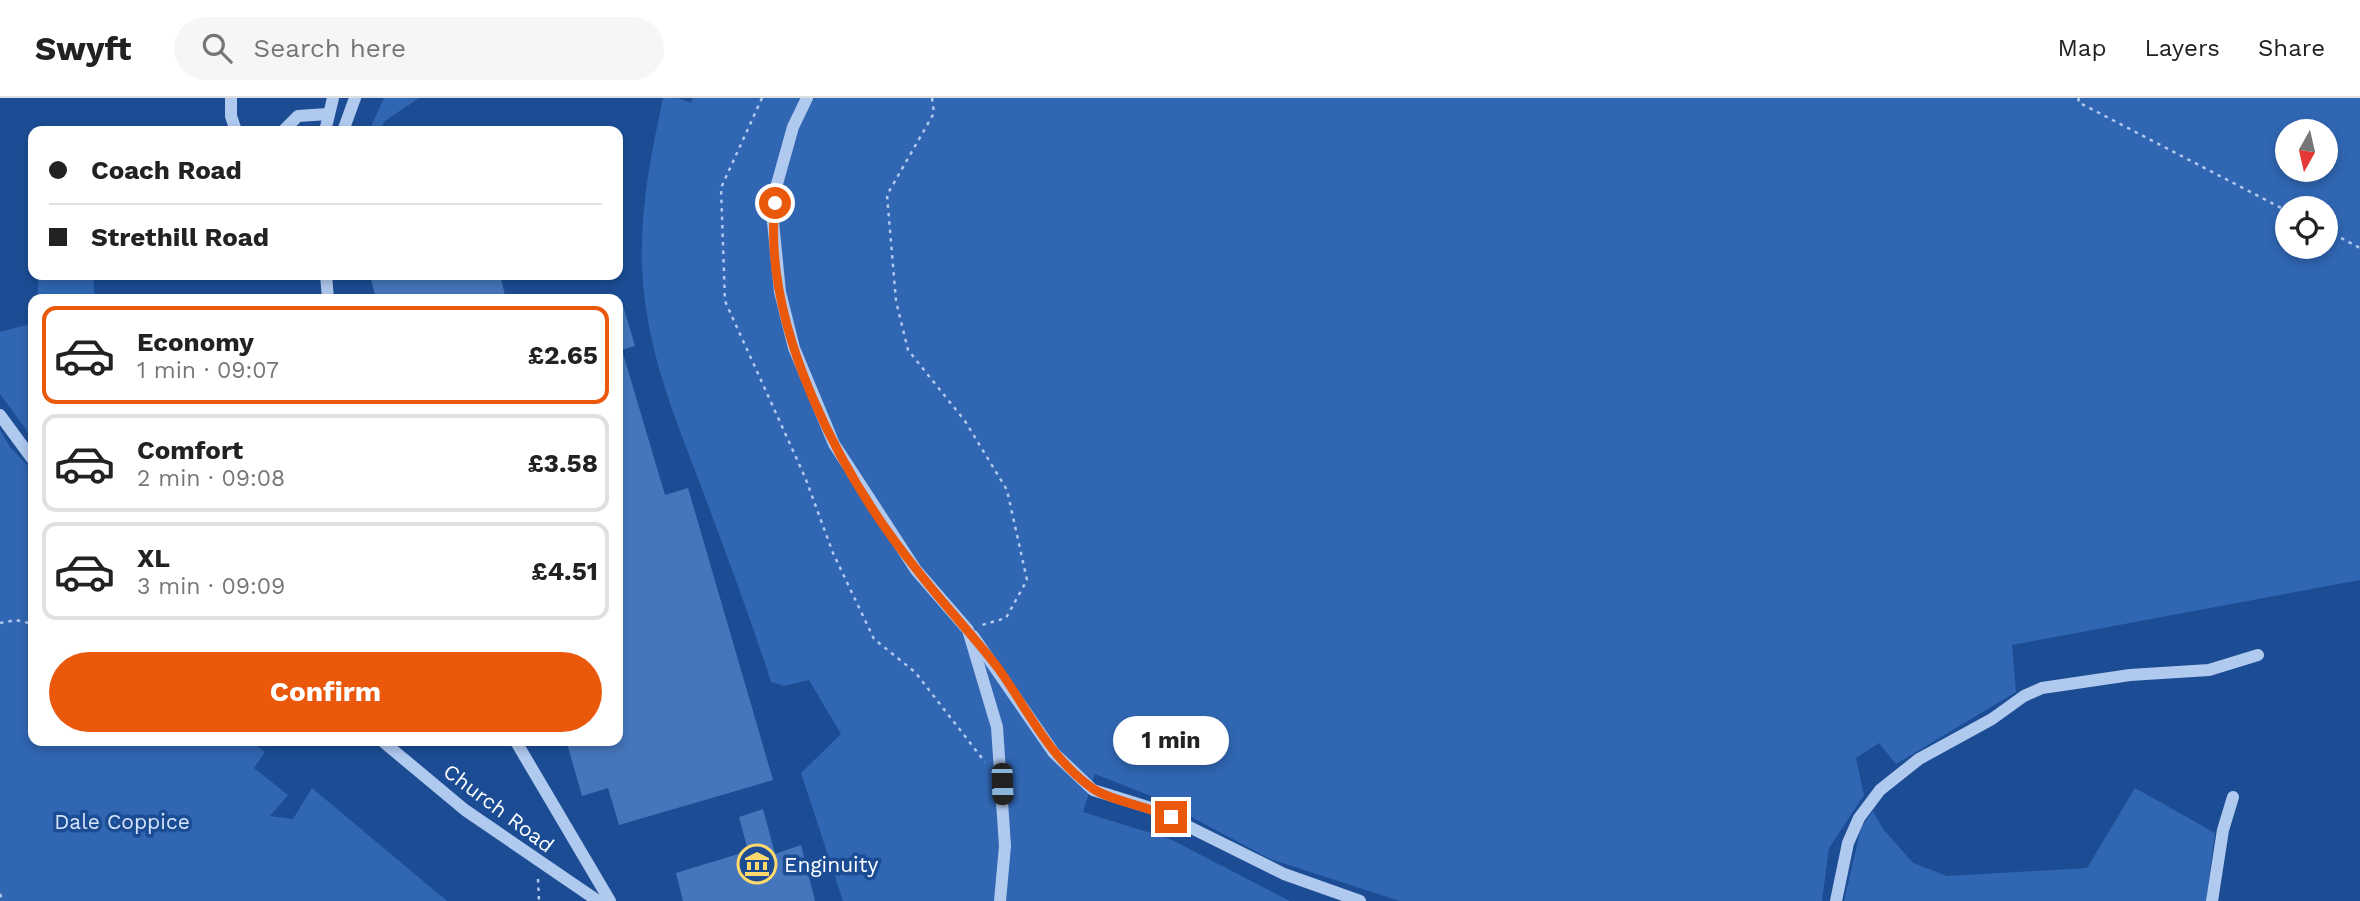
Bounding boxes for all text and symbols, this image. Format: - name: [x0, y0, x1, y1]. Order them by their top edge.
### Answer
- search box: [174, 17, 664, 80]
- text: Swyft: [35, 29, 132, 68]
- icon: search: [198, 29, 236, 67]
- text: Search here: [254, 33, 406, 63]
- text: Map: [2058, 34, 2106, 62]
- text: Layers: [2144, 34, 2220, 62]
- text: Share: [2258, 34, 2325, 62]
- north arrow: [2275, 119, 2338, 182]
- map controls: [2275, 119, 2338, 259]
- text: Coach Road: [91, 155, 242, 185]
- route start: [759, 187, 791, 219]
- button: locate: [2275, 196, 2338, 259]
- text: Strethill Road: [91, 222, 269, 252]
- icon: car: [53, 324, 116, 387]
- text: Economy: [137, 327, 254, 357]
- text: £2.65: [528, 340, 598, 370]
- text: 1 min · 09:07: [137, 357, 279, 384]
- icon: car: [53, 432, 116, 495]
- text: Comfort: [137, 435, 243, 465]
- text: £3.58: [527, 448, 598, 478]
- text: 2 min · 09:08: [137, 465, 285, 492]
- icon: car: [53, 540, 116, 603]
- text: XL: [137, 543, 170, 573]
- text: £4.51: [531, 556, 598, 586]
- text: 3 min · 09:09: [137, 573, 285, 600]
- button: Confirm: [49, 652, 602, 732]
- callout: 1 min: [1113, 716, 1229, 764]
- text: 1 min: [1141, 727, 1201, 754]
- street label: Church Road: [439, 758, 559, 858]
- car: [991, 763, 1014, 805]
- route end: [1155, 801, 1187, 833]
- park label: Dale Coppice: [54, 809, 190, 834]
- museum icon: Enginuity: [736, 843, 778, 885]
- place label: Enginuity: [784, 852, 878, 877]

